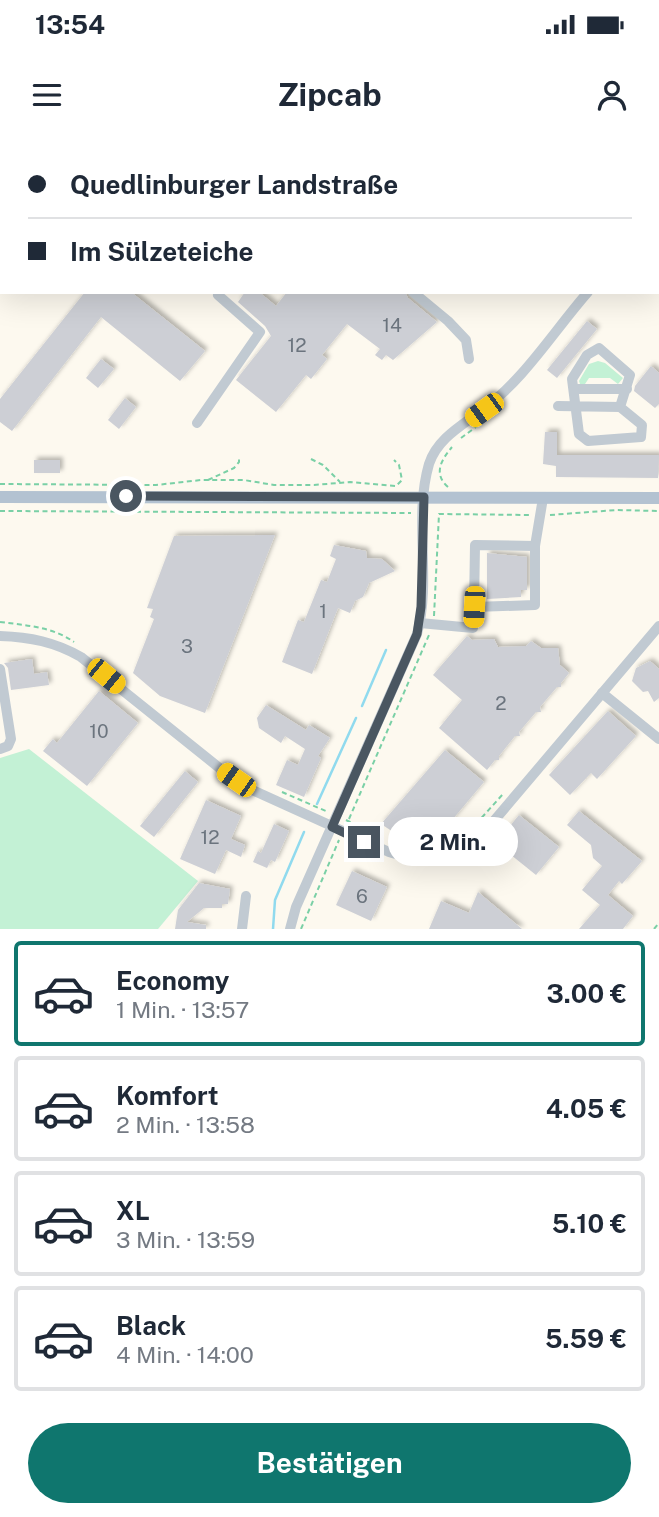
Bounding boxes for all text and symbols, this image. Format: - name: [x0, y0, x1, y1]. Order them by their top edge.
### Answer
- text: 13:54: [35, 9, 105, 40]
- icon: menu: [28, 76, 66, 114]
- text: Zipcab: [277, 76, 382, 113]
- icon: person: [593, 76, 631, 114]
- text: Quedlinburger Landstraße: [70, 169, 398, 200]
- text: Im Sülzeteiche: [70, 236, 254, 267]
- house number: 14: [382, 314, 402, 336]
- house number: 12: [287, 334, 307, 356]
- car: [461, 389, 508, 431]
- route start: [110, 480, 142, 512]
- car: [463, 585, 486, 629]
- house number: 1: [319, 600, 327, 622]
- house number: 3: [181, 635, 193, 657]
- car: [84, 655, 129, 697]
- house number: 2: [495, 692, 507, 714]
- house number: 10: [89, 720, 109, 742]
- car: [213, 759, 260, 801]
- callout: 2 Min.: [388, 818, 518, 866]
- house number: 12: [200, 826, 220, 848]
- route end: [348, 826, 380, 858]
- text: 2 Min.: [420, 828, 486, 855]
- house number: 6: [356, 885, 368, 907]
- icon: car: [32, 962, 95, 1025]
- text: Economy: [116, 965, 229, 996]
- text: 3.00 €: [546, 978, 627, 1009]
- text: 1 Min. · 13:57: [116, 996, 249, 1023]
- icon: car: [32, 1077, 95, 1140]
- text: Komfort: [116, 1080, 218, 1111]
- text: 4.05 €: [546, 1093, 627, 1124]
- text: 2 Min. · 13:58: [116, 1111, 255, 1138]
- icon: car: [32, 1192, 95, 1255]
- text: XL: [116, 1195, 150, 1226]
- text: 5.10 €: [552, 1208, 627, 1239]
- text: 3 Min. · 13:59: [116, 1226, 255, 1253]
- icon: car: [32, 1307, 95, 1370]
- text: Black: [116, 1310, 186, 1341]
- text: 5.59 €: [545, 1323, 627, 1354]
- text: 4 Min. · 14:00: [116, 1341, 254, 1368]
- button: Bestätigen: [28, 1423, 631, 1503]

